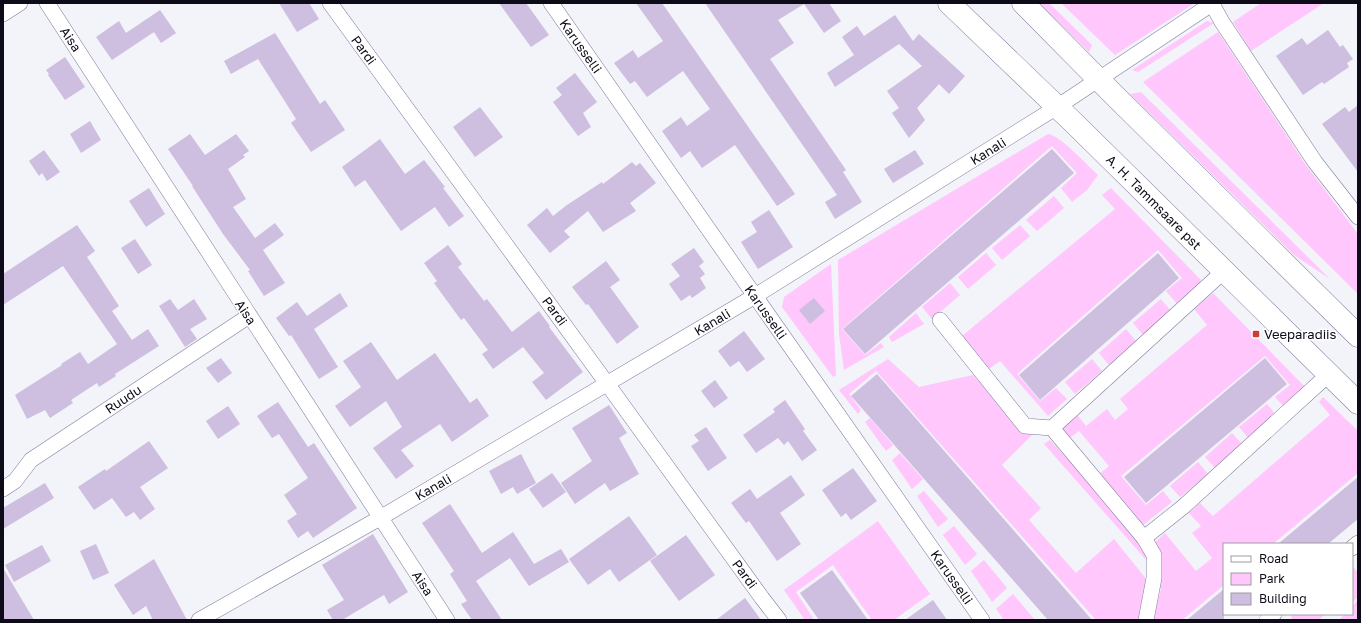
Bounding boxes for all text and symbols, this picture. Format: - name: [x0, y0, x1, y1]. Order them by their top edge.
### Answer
- street label: Karusselli: [557, 16, 605, 76]
- street label: Aisa: [57, 24, 85, 54]
- street label: Pardi: [348, 32, 380, 68]
- street label: Kanali: [967, 134, 1009, 168]
- street label: A. H. Tammsaare pst: [1103, 151, 1205, 253]
- street label: Karusselli: [742, 282, 790, 342]
- street label: Pardi: [539, 293, 571, 329]
- street label: Aisa: [232, 297, 260, 327]
- street label: Kanali: [691, 305, 733, 339]
- place label: Veeparadiis: [1264, 326, 1337, 342]
- marker: Veeparadiis: [1251, 329, 1261, 339]
- street label: Ruudu: [102, 381, 144, 417]
- street label: Kanali: [412, 470, 454, 504]
- legend: [1223, 543, 1353, 615]
- street label: Karusselli: [928, 547, 976, 607]
- text: Road: [1259, 551, 1288, 566]
- street label: Pardi: [729, 556, 761, 592]
- street label: Aisa: [409, 568, 437, 598]
- text: Park: [1259, 571, 1285, 586]
- text: Building: [1259, 591, 1307, 606]

